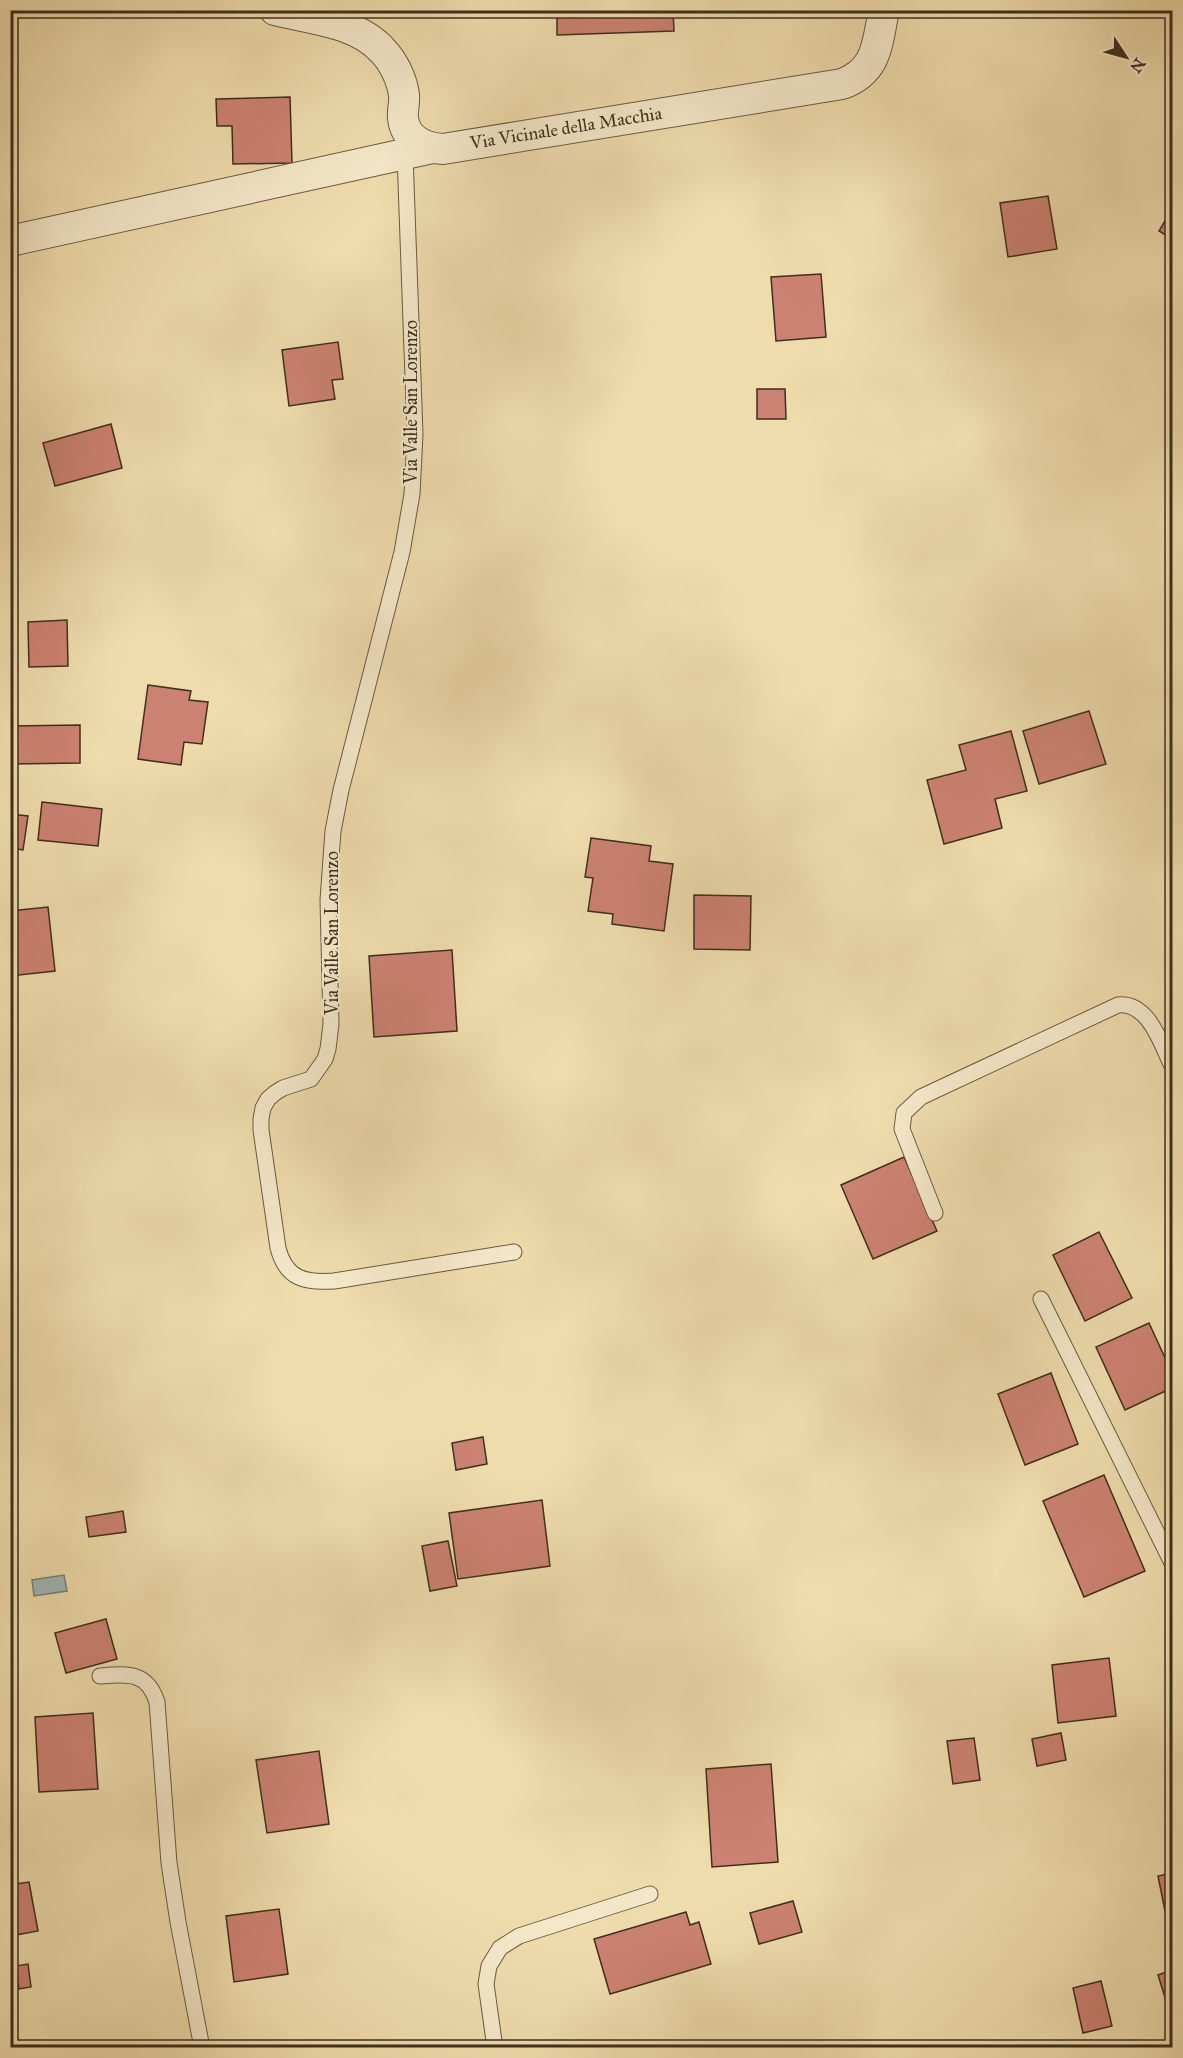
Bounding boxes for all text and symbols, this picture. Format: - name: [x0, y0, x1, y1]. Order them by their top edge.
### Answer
- north arrow: [1096, 27, 1156, 87]
- text: N: [1126, 54, 1149, 77]
- street label: Via Vicinale della Macchia: [467, 102, 664, 154]
- street label: Via Valle San Lorenzo: [400, 320, 422, 485]
- street label: Via Valle San Lorenzo: [321, 851, 343, 1016]

